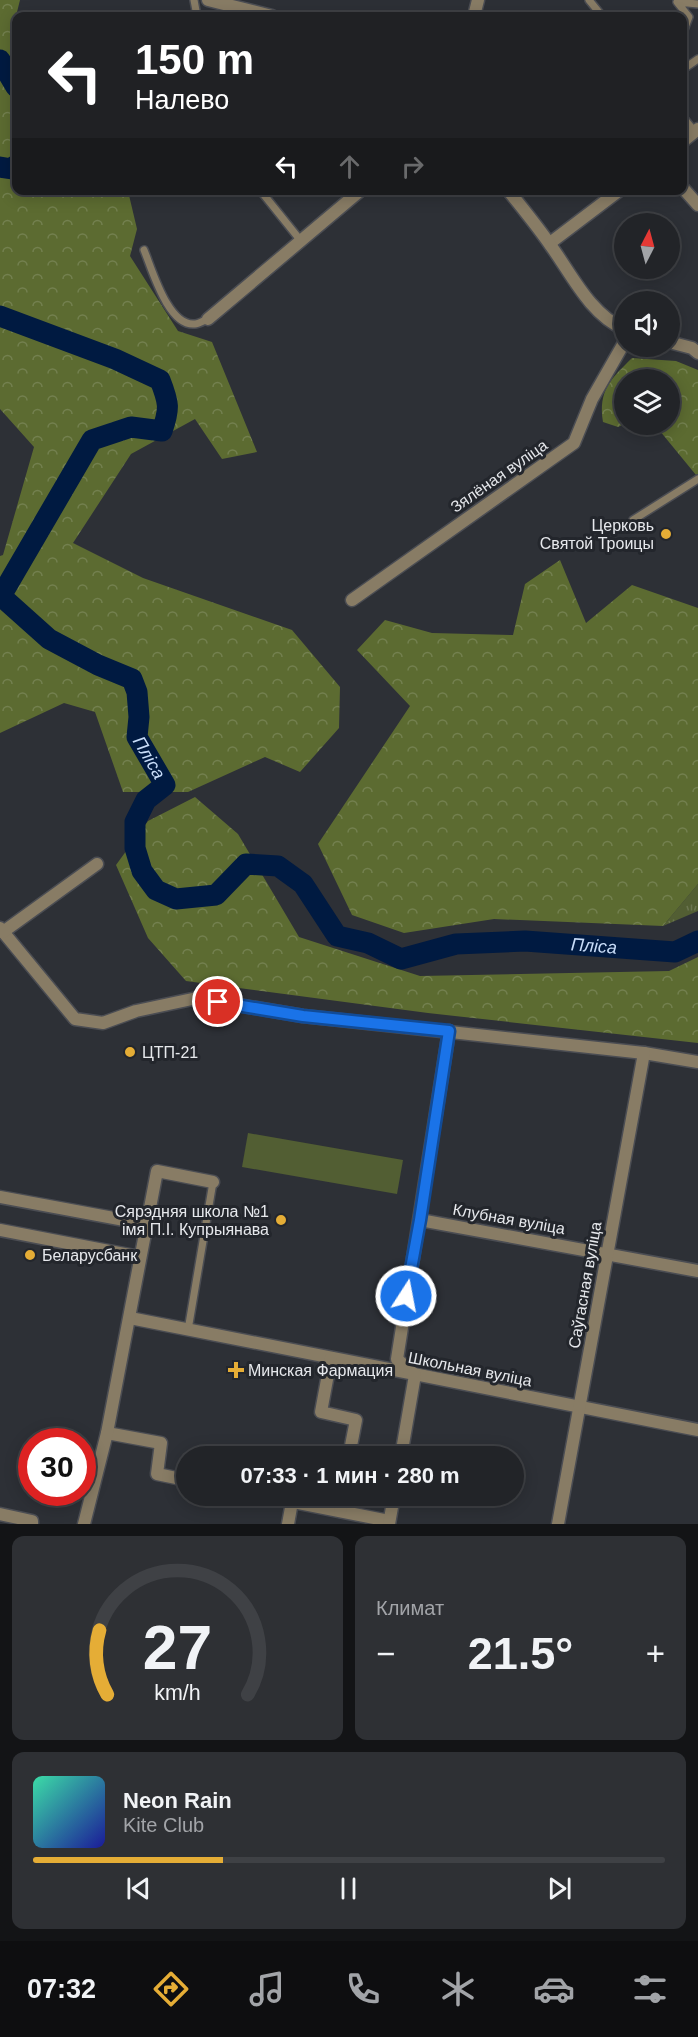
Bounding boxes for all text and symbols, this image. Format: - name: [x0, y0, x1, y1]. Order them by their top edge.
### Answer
- icon: left: [36, 36, 114, 114]
- text: 150 m: [135, 36, 254, 83]
- text: Налево: [135, 85, 229, 115]
- icon: left: [270, 150, 303, 183]
- icon: ahead: [333, 150, 366, 183]
- icon: right: [396, 150, 429, 183]
- north arrow: [614, 213, 680, 279]
- map controls: [614, 213, 680, 435]
- button: sound: [614, 291, 680, 357]
- button: layers: [614, 369, 680, 435]
- street label: Зялёная вуліца: [447, 436, 551, 516]
- place label: Церковь Святой Троицы: [540, 517, 654, 552]
- marker: Церковь Святой Троицы: [659, 527, 673, 541]
- water label: Пліса: [129, 733, 169, 783]
- water label: Пліса: [570, 934, 618, 958]
- pin: [192, 976, 243, 1027]
- icon: arrive: [201, 985, 234, 1018]
- place label: ЦТП-21: [142, 1044, 198, 1061]
- marker: ЦТП-21: [123, 1045, 137, 1059]
- street label: Клубная вуліца: [452, 1201, 567, 1237]
- place label: Сярэдняя школа №1 імя П.І. Купрыянава: [115, 1203, 269, 1238]
- marker: Сярэдняя школа №1 імя П.І. Купрыянава: [274, 1213, 288, 1227]
- street label: Саўгасная вуліца: [565, 1220, 605, 1350]
- place label: Беларусбанк: [42, 1247, 138, 1264]
- marker: Беларусбанк: [23, 1248, 37, 1262]
- position arrow: [374, 1264, 438, 1328]
- street label: Школьная вуліца: [407, 1349, 533, 1389]
- place label: Минская Фармация: [248, 1362, 393, 1379]
- marker: Минская Фармация: [229, 1363, 243, 1377]
- speed limit sign: 30: [18, 1428, 96, 1506]
- text: 07:33 · 1 мин · 280 m: [240, 1463, 460, 1488]
- text: Климат: [376, 1597, 444, 1619]
- text: 27: [143, 1613, 212, 1682]
- text: 21.5°: [468, 1628, 573, 1679]
- text: −: [376, 1635, 395, 1672]
- text: +: [646, 1635, 665, 1672]
- text: km/h: [154, 1681, 201, 1705]
- text: Neon Rain: [123, 1788, 232, 1813]
- text: Kite Club: [123, 1814, 204, 1836]
- icon: previous: [122, 1872, 155, 1905]
- icon: pause: [332, 1872, 365, 1905]
- icon: next: [543, 1872, 576, 1905]
- icon: directions: [150, 1968, 192, 2010]
- icon: music: [246, 1968, 288, 2010]
- icon: phone: [342, 1968, 384, 2010]
- icon: climate: [437, 1968, 479, 2010]
- icon: car: [533, 1968, 575, 2010]
- icon: filters: [629, 1968, 671, 2010]
- text: 07:32: [27, 1974, 96, 2004]

